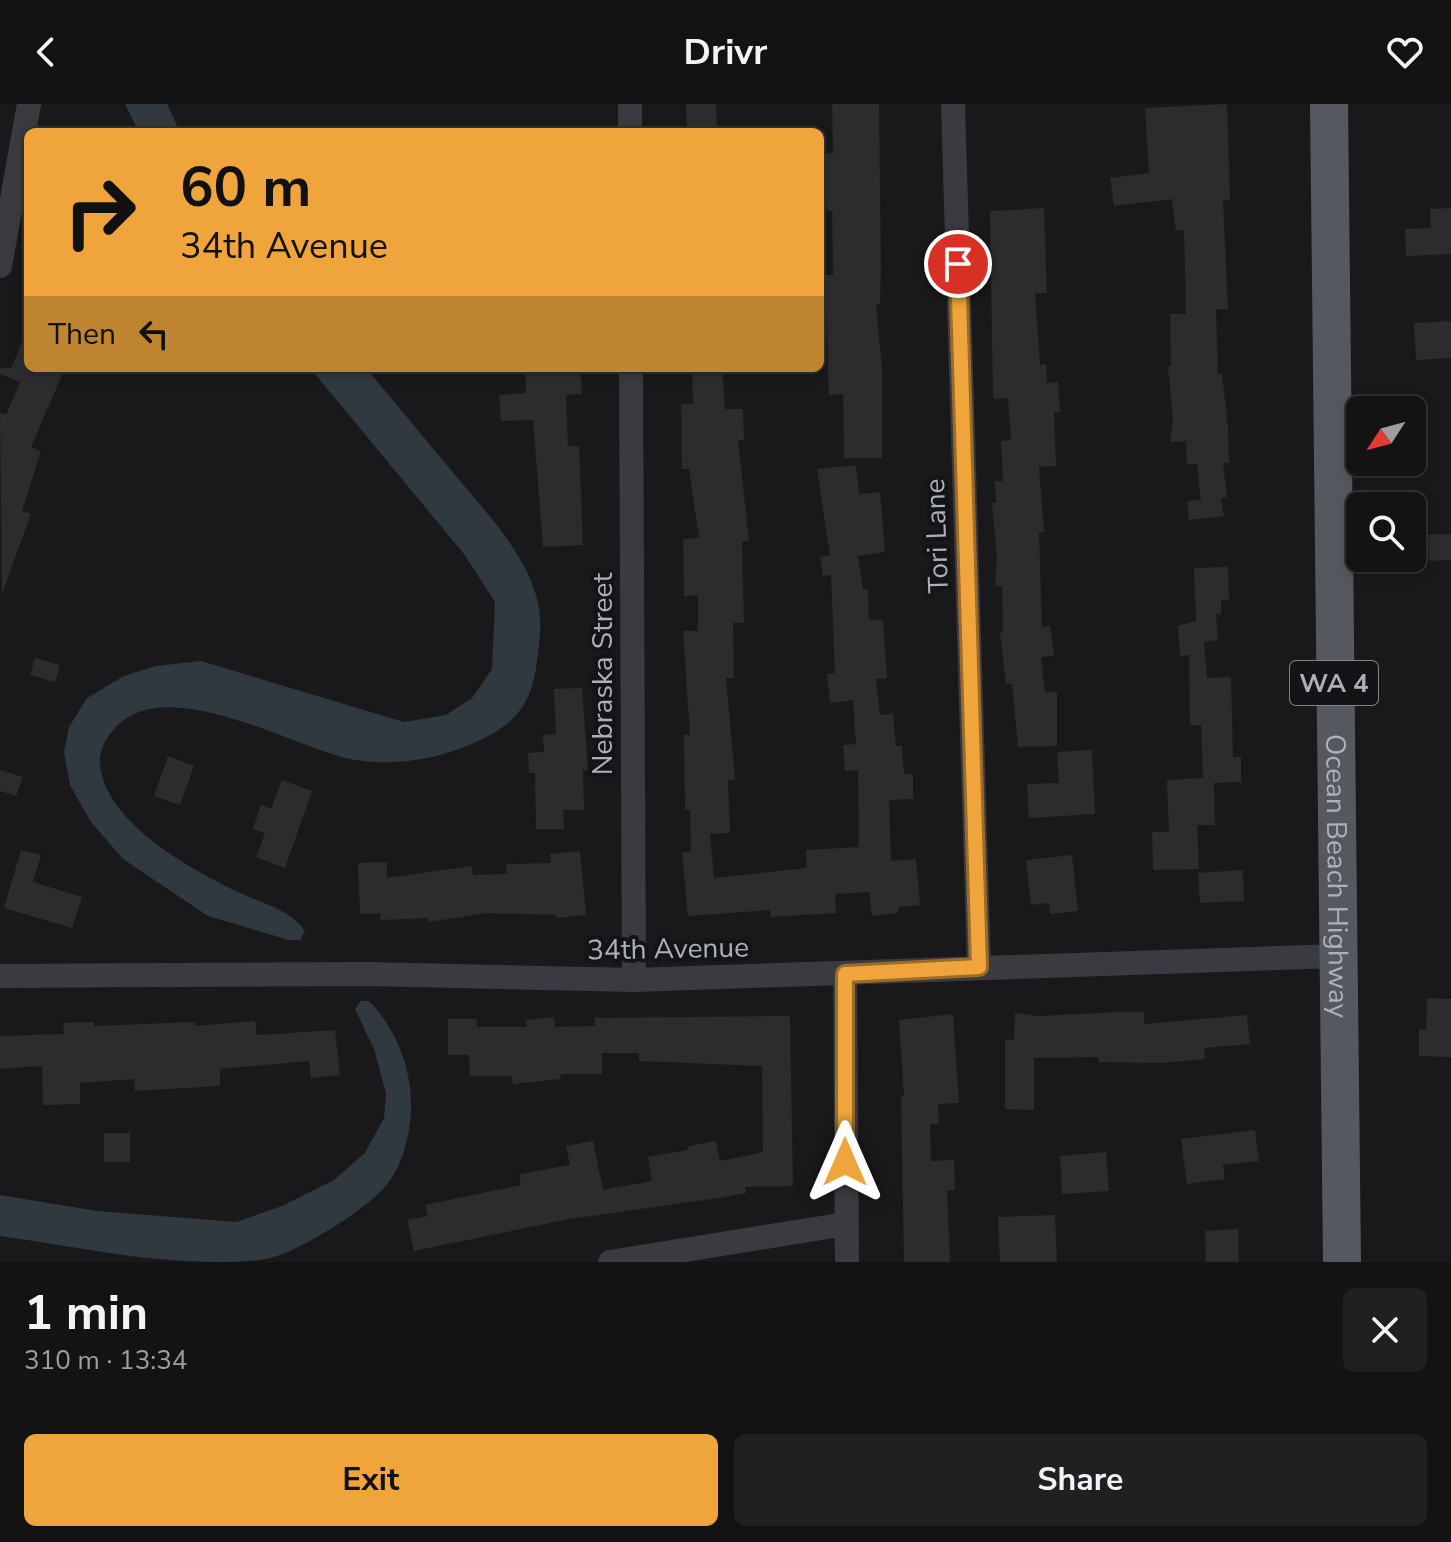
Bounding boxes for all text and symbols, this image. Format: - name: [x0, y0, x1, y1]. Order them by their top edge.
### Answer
- text: Drivr: [684, 28, 767, 77]
- icon: back: [24, 30, 68, 74]
- icon: heart: [1383, 30, 1427, 74]
- text: 60 m: [180, 149, 311, 226]
- icon: right: [48, 160, 152, 264]
- text: 34th Avenue: [180, 222, 388, 271]
- pin: [924, 230, 992, 298]
- icon: arrive: [936, 242, 980, 286]
- icon: left: [132, 312, 176, 356]
- text: Then: [48, 314, 116, 355]
- north arrow: [1346, 396, 1426, 476]
- map controls: [1346, 396, 1426, 572]
- street label: Tori Lane: [916, 478, 958, 594]
- button: search: [1346, 492, 1426, 572]
- street label: Nebraska Street: [584, 573, 622, 775]
- road number: WA 4: [1290, 661, 1378, 705]
- street label: Ocean Beach Highway: [1316, 734, 1357, 1019]
- street label: 34th Avenue: [587, 929, 749, 969]
- position arrow: [803, 1120, 887, 1204]
- text: 1 min: [24, 1280, 148, 1346]
- button: close: [1343, 1288, 1427, 1372]
- text: 310 m · 13:34: [24, 1343, 187, 1378]
- button: Exit: [24, 1434, 718, 1526]
- button: Share: [734, 1434, 1427, 1526]

